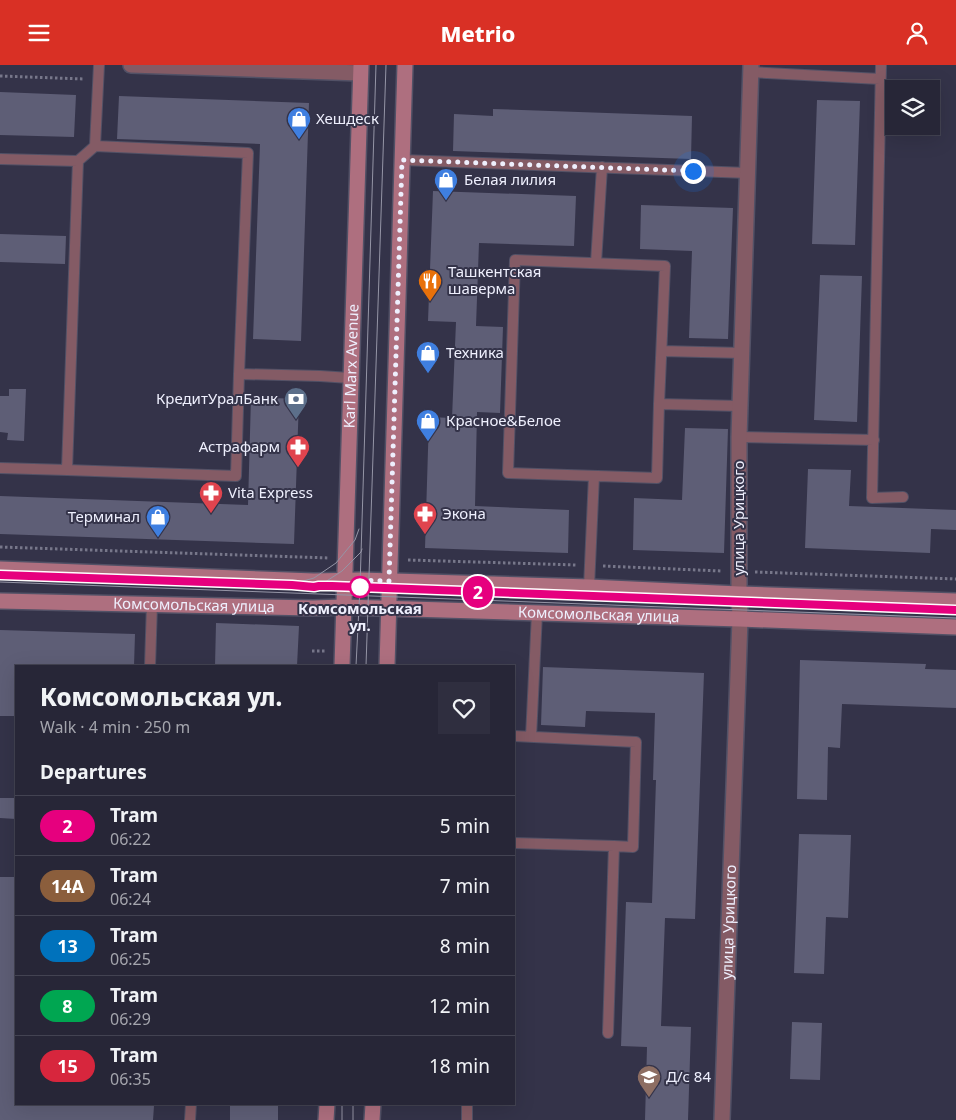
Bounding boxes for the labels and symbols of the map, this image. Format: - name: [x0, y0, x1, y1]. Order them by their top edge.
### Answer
- shop icon: Хешдеск: [286, 106, 312, 140]
- place label: Хешдеск: [316, 108, 379, 128]
- your location: [681, 159, 706, 184]
- shop icon: Белая лилия: [433, 167, 459, 201]
- place label: Белая лилия: [464, 169, 556, 189]
- place label: Ташкентская шаверма: [448, 261, 542, 298]
- restaurant icon: Ташкентская шаверма: [417, 268, 443, 302]
- street label: Karl Marx Avenue: [339, 304, 362, 429]
- shop icon: Техника: [415, 340, 441, 374]
- place label: Техника: [446, 342, 504, 362]
- bank icon: КредитУралБанк: [283, 386, 309, 420]
- place label: КредитУралБанк: [156, 388, 278, 408]
- shop icon: Красное&Белое: [415, 408, 441, 442]
- place label: Красное&Белое: [446, 410, 561, 430]
- pharmacy icon: Астрафарм: [285, 434, 311, 468]
- place label: Астрафарм: [199, 436, 280, 456]
- street label: улица Урицкого: [728, 460, 748, 576]
- pharmacy icon: Vita Express: [198, 480, 224, 514]
- place label: Vita Express: [228, 482, 313, 502]
- pharmacy icon: Экона: [412, 501, 438, 535]
- place label: Экона: [442, 503, 486, 523]
- shop icon: Терминал: [145, 504, 171, 538]
- place label: Терминал: [68, 506, 140, 526]
- marker: Комсомольская ул.: [349, 576, 371, 598]
- line badge: 2: [462, 576, 494, 608]
- street label: Комсомольская улица: [113, 593, 275, 616]
- place label: Комсомольская ул.: [298, 598, 422, 635]
- street label: Комсомольская улица: [518, 601, 680, 626]
- street label: улица Урицкого: [716, 864, 740, 980]
- school or university icon: Д/с 84: [636, 1064, 662, 1098]
- place label: Д/с 84: [666, 1066, 711, 1086]

